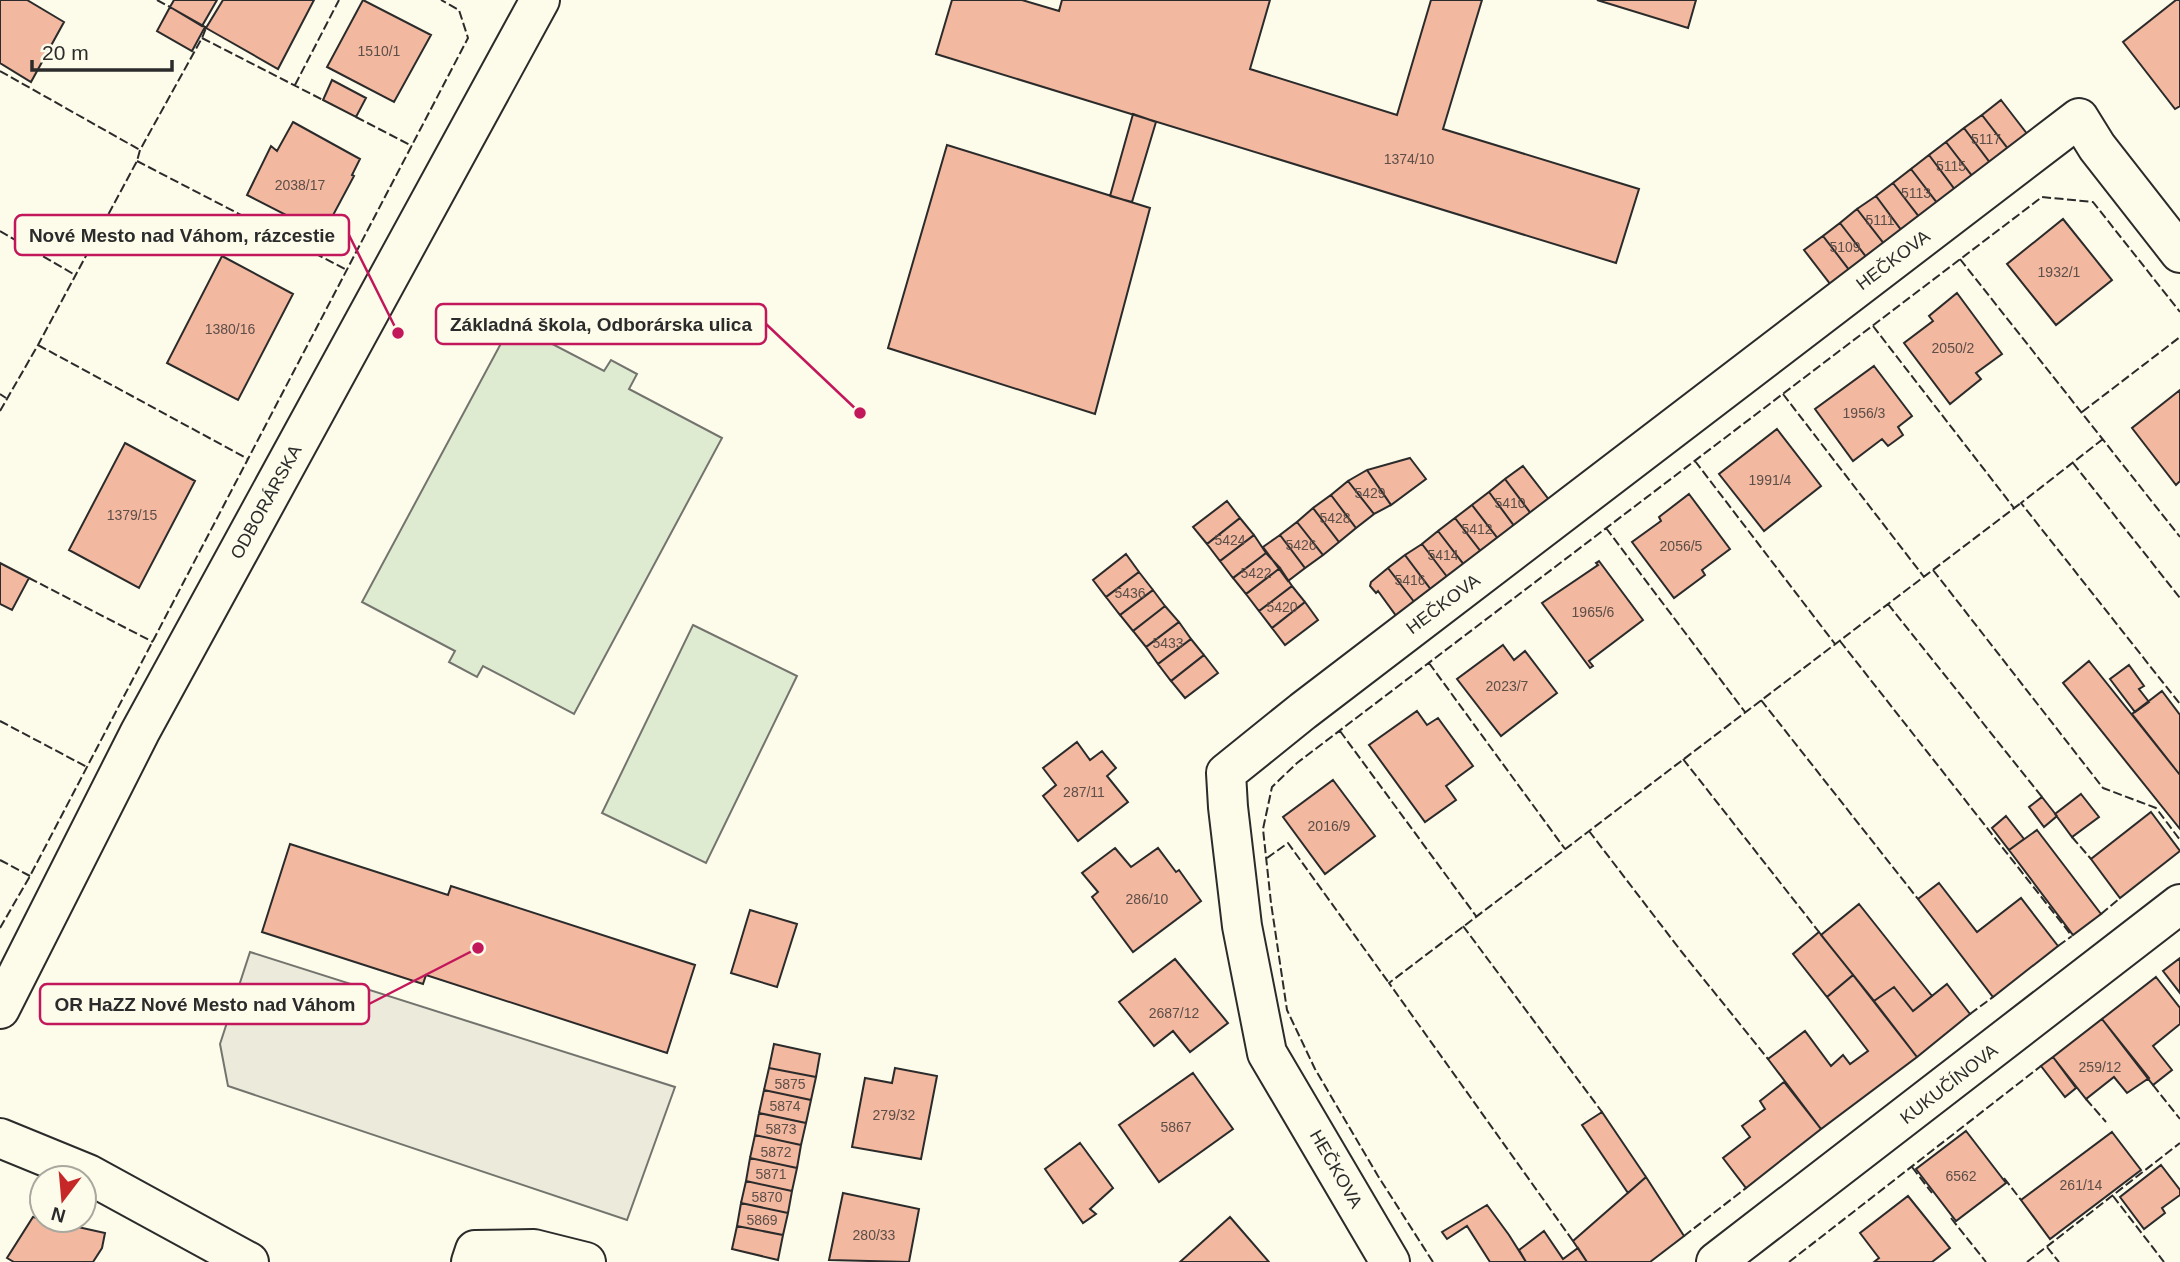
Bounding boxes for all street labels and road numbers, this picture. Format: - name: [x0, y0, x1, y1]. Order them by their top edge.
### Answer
- street label: HEČKOVA: [1852, 225, 1934, 294]
- street label: ODBORÁRSKA: [226, 442, 306, 562]
- street label: HEČKOVA: [1402, 569, 1484, 638]
- street label: KUKUČÍNOVA: [1896, 1039, 2002, 1128]
- street label: HEČKOVA: [1306, 1126, 1367, 1212]

